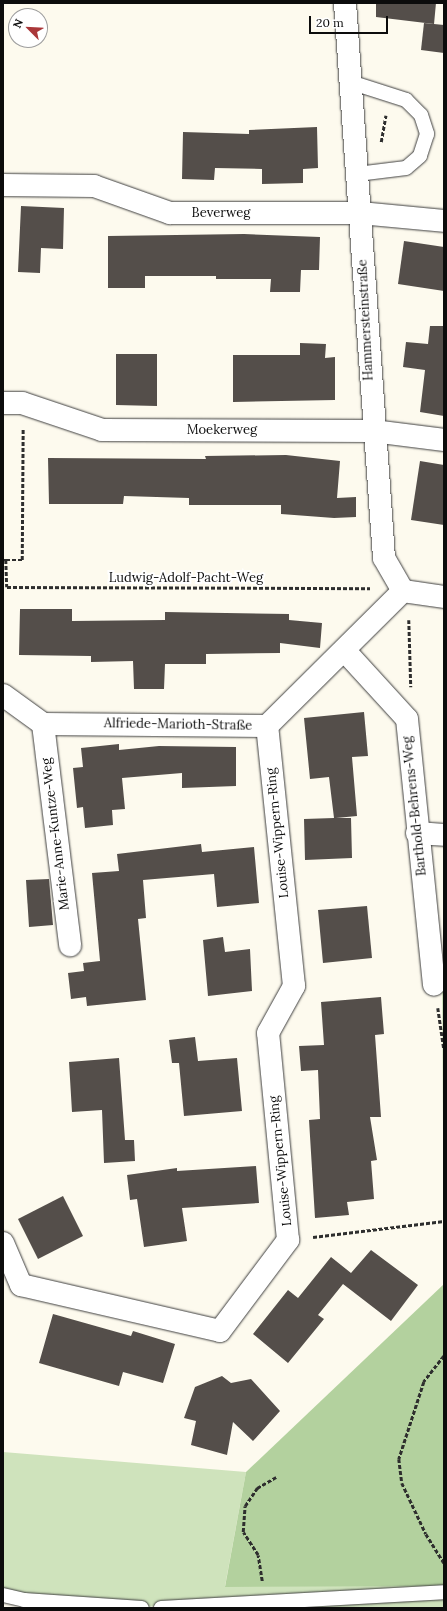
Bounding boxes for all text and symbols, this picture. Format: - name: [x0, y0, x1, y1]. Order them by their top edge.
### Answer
- north arrow: [8, 8, 48, 48]
- scale bar: [311, 8, 390, 34]
- text: 20 m: [316, 15, 344, 30]
- text: N: [10, 17, 26, 30]
- street label: Beverweg: [192, 205, 250, 221]
- street label: Hammersteinstraße: [355, 259, 377, 381]
- street label: Moekerweg: [187, 422, 257, 438]
- street label: Ludwig-Adolf-Pacht-Weg: [109, 570, 263, 586]
- street label: Alfriede-Marioth-Straße: [104, 716, 252, 734]
- street label: Barthold-Behrens-Weg: [400, 735, 430, 877]
- street label: Marie-Anne-Kuntze-Weg: [39, 757, 73, 911]
- street label: Louise-Wippern-Ring: [263, 767, 293, 899]
- street label: Louise-Wippern-Ring: [266, 1095, 296, 1227]

